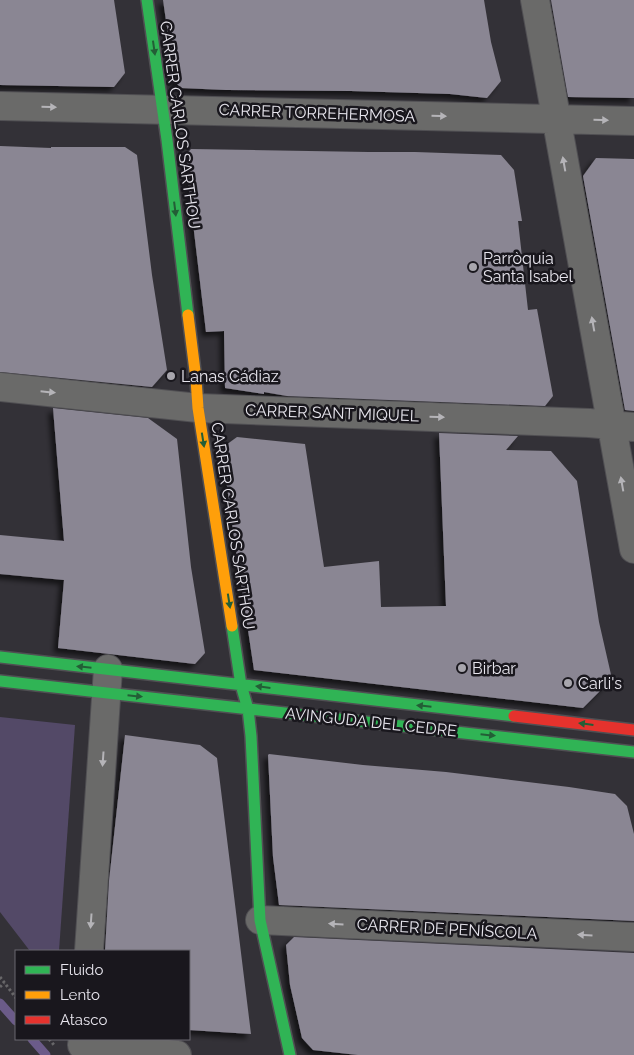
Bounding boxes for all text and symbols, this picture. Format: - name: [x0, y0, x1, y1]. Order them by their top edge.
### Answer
- street label: CARRER CARLOS SARTHOU: [156, 20, 204, 230]
- one-way arrow: [150, 41, 158, 57]
- street label: CARRER TORREHERMOSA: [218, 100, 416, 126]
- one-way arrow: [41, 103, 57, 111]
- one-way arrow: [431, 113, 447, 121]
- one-way arrow: [593, 116, 609, 124]
- one-way arrow: [560, 156, 568, 172]
- one-way arrow: [171, 202, 179, 218]
- place label: Parròquia Santa Isabel: [483, 249, 573, 286]
- marker: Parròquia Santa Isabel: [467, 261, 479, 273]
- one-way arrow: [589, 316, 597, 332]
- place label: Lanas Cádiaz: [181, 367, 279, 386]
- marker: Lanas Cádiaz: [165, 370, 177, 382]
- one-way arrow: [41, 388, 57, 396]
- street label: CARRER SANT MIQUEL: [245, 400, 420, 426]
- one-way arrow: [430, 413, 446, 421]
- street label: CARRER CARLOS SARTHOU: [207, 421, 259, 631]
- one-way arrow: [200, 432, 208, 448]
- one-way arrow: [618, 476, 626, 492]
- one-way arrow: [225, 593, 233, 609]
- place label: Birbar: [472, 659, 516, 678]
- marker: Birbar: [456, 662, 468, 674]
- one-way arrow: [76, 663, 92, 671]
- place label: Carli's: [578, 674, 622, 693]
- marker: Carli's: [562, 677, 574, 689]
- one-way arrow: [254, 683, 270, 691]
- one-way arrow: [128, 692, 144, 700]
- one-way arrow: [416, 702, 432, 710]
- street label: AVINGUDA DEL CEDRE: [284, 704, 458, 740]
- one-way arrow: [577, 720, 593, 728]
- one-way arrow: [481, 731, 497, 739]
- one-way arrow: [98, 751, 106, 767]
- one-way arrow: [87, 914, 95, 930]
- street label: CARRER DE PENÍSCOLA: [356, 914, 538, 943]
- one-way arrow: [327, 919, 343, 927]
- one-way arrow: [577, 930, 593, 938]
- legend: [15, 950, 190, 1040]
- text: Fluido: [60, 961, 103, 979]
- text: Lento: [60, 986, 100, 1004]
- text: Atasco: [60, 1011, 107, 1029]

